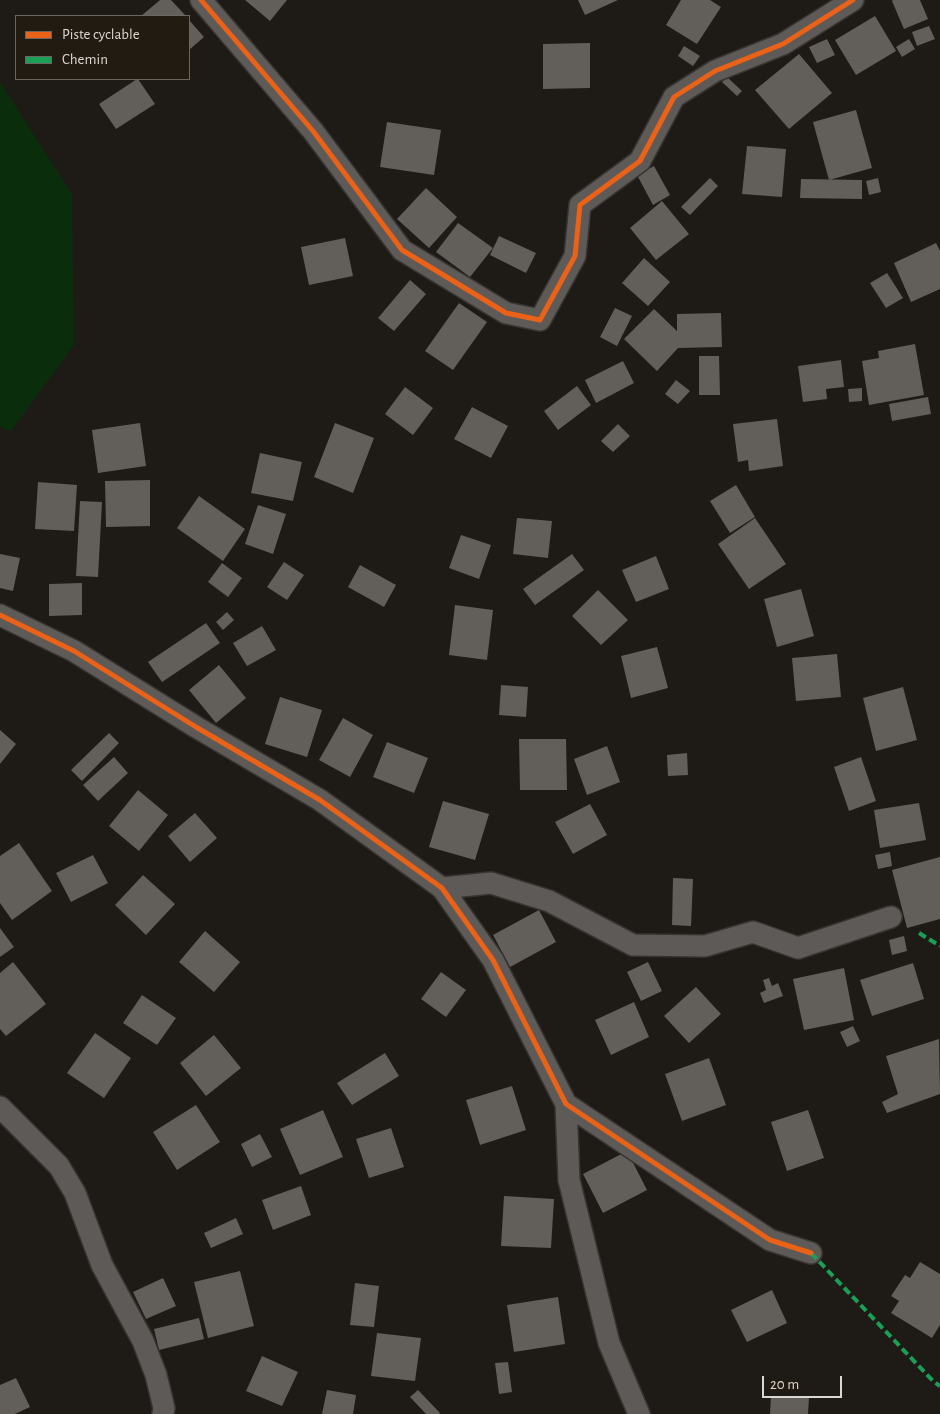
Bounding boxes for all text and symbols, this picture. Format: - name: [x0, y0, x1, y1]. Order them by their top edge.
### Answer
- legend: [15, 15, 190, 80]
- text: Piste cyclable: [62, 27, 140, 42]
- text: Chemin: [62, 52, 108, 67]
- scale bar: [765, 1366, 845, 1398]
- text: 20 m: [770, 1377, 799, 1392]

